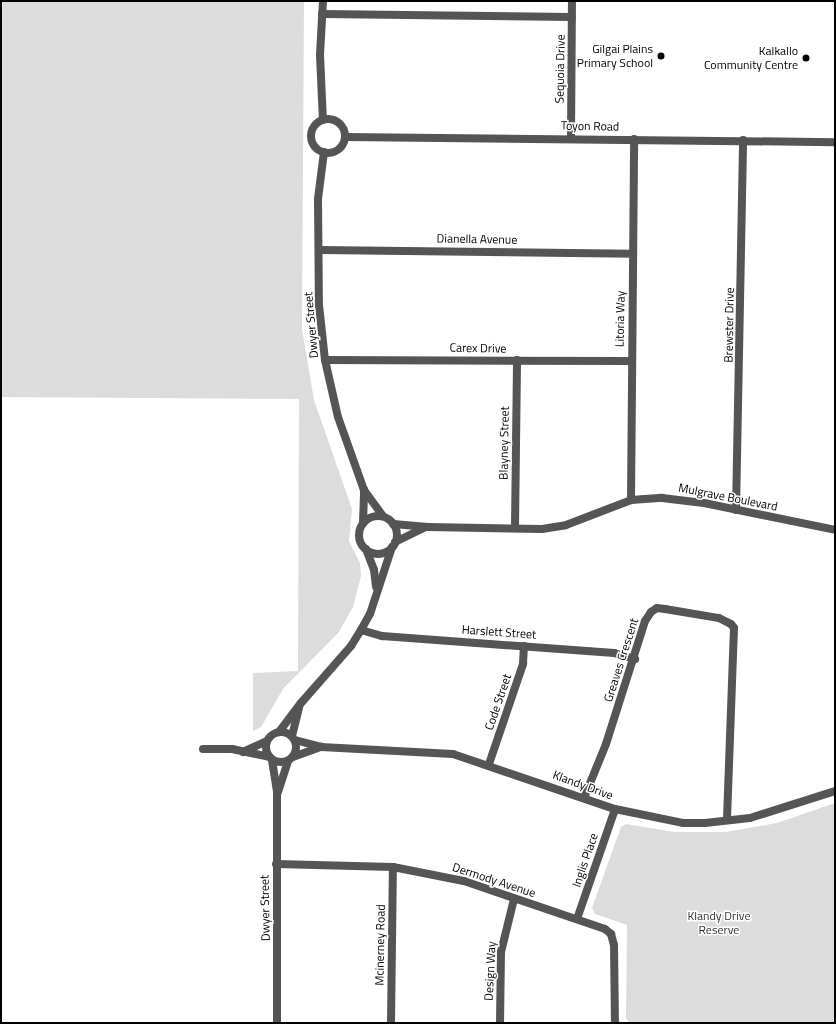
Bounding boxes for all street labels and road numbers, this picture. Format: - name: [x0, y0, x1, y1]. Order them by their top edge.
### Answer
- street label: Sequoia Drive: [552, 34, 568, 104]
- street label: Toyon Road: [561, 118, 619, 134]
- street label: Dianella Avenue: [437, 231, 517, 247]
- street label: Brewster Drive: [721, 287, 737, 363]
- street label: Dwyer Street: [301, 291, 321, 359]
- street label: Litoria Way: [612, 291, 628, 347]
- street label: Carex Drive: [449, 340, 507, 356]
- street label: Blayney Street: [496, 406, 512, 480]
- street label: Mulgrave Boulevard: [677, 480, 779, 514]
- street label: Greaves Crescent: [601, 616, 641, 704]
- street label: Harslett Street: [461, 622, 537, 642]
- street label: Code Street: [482, 672, 514, 732]
- street label: Klandy Drive: [551, 767, 615, 803]
- street label: Inglis Place: [569, 831, 601, 889]
- street label: Dermody Avenue: [451, 860, 537, 900]
- street label: Dwyer Street: [257, 875, 273, 941]
- street label: Mcinerney Road: [372, 904, 388, 986]
- street label: Design Way: [481, 941, 499, 1001]

